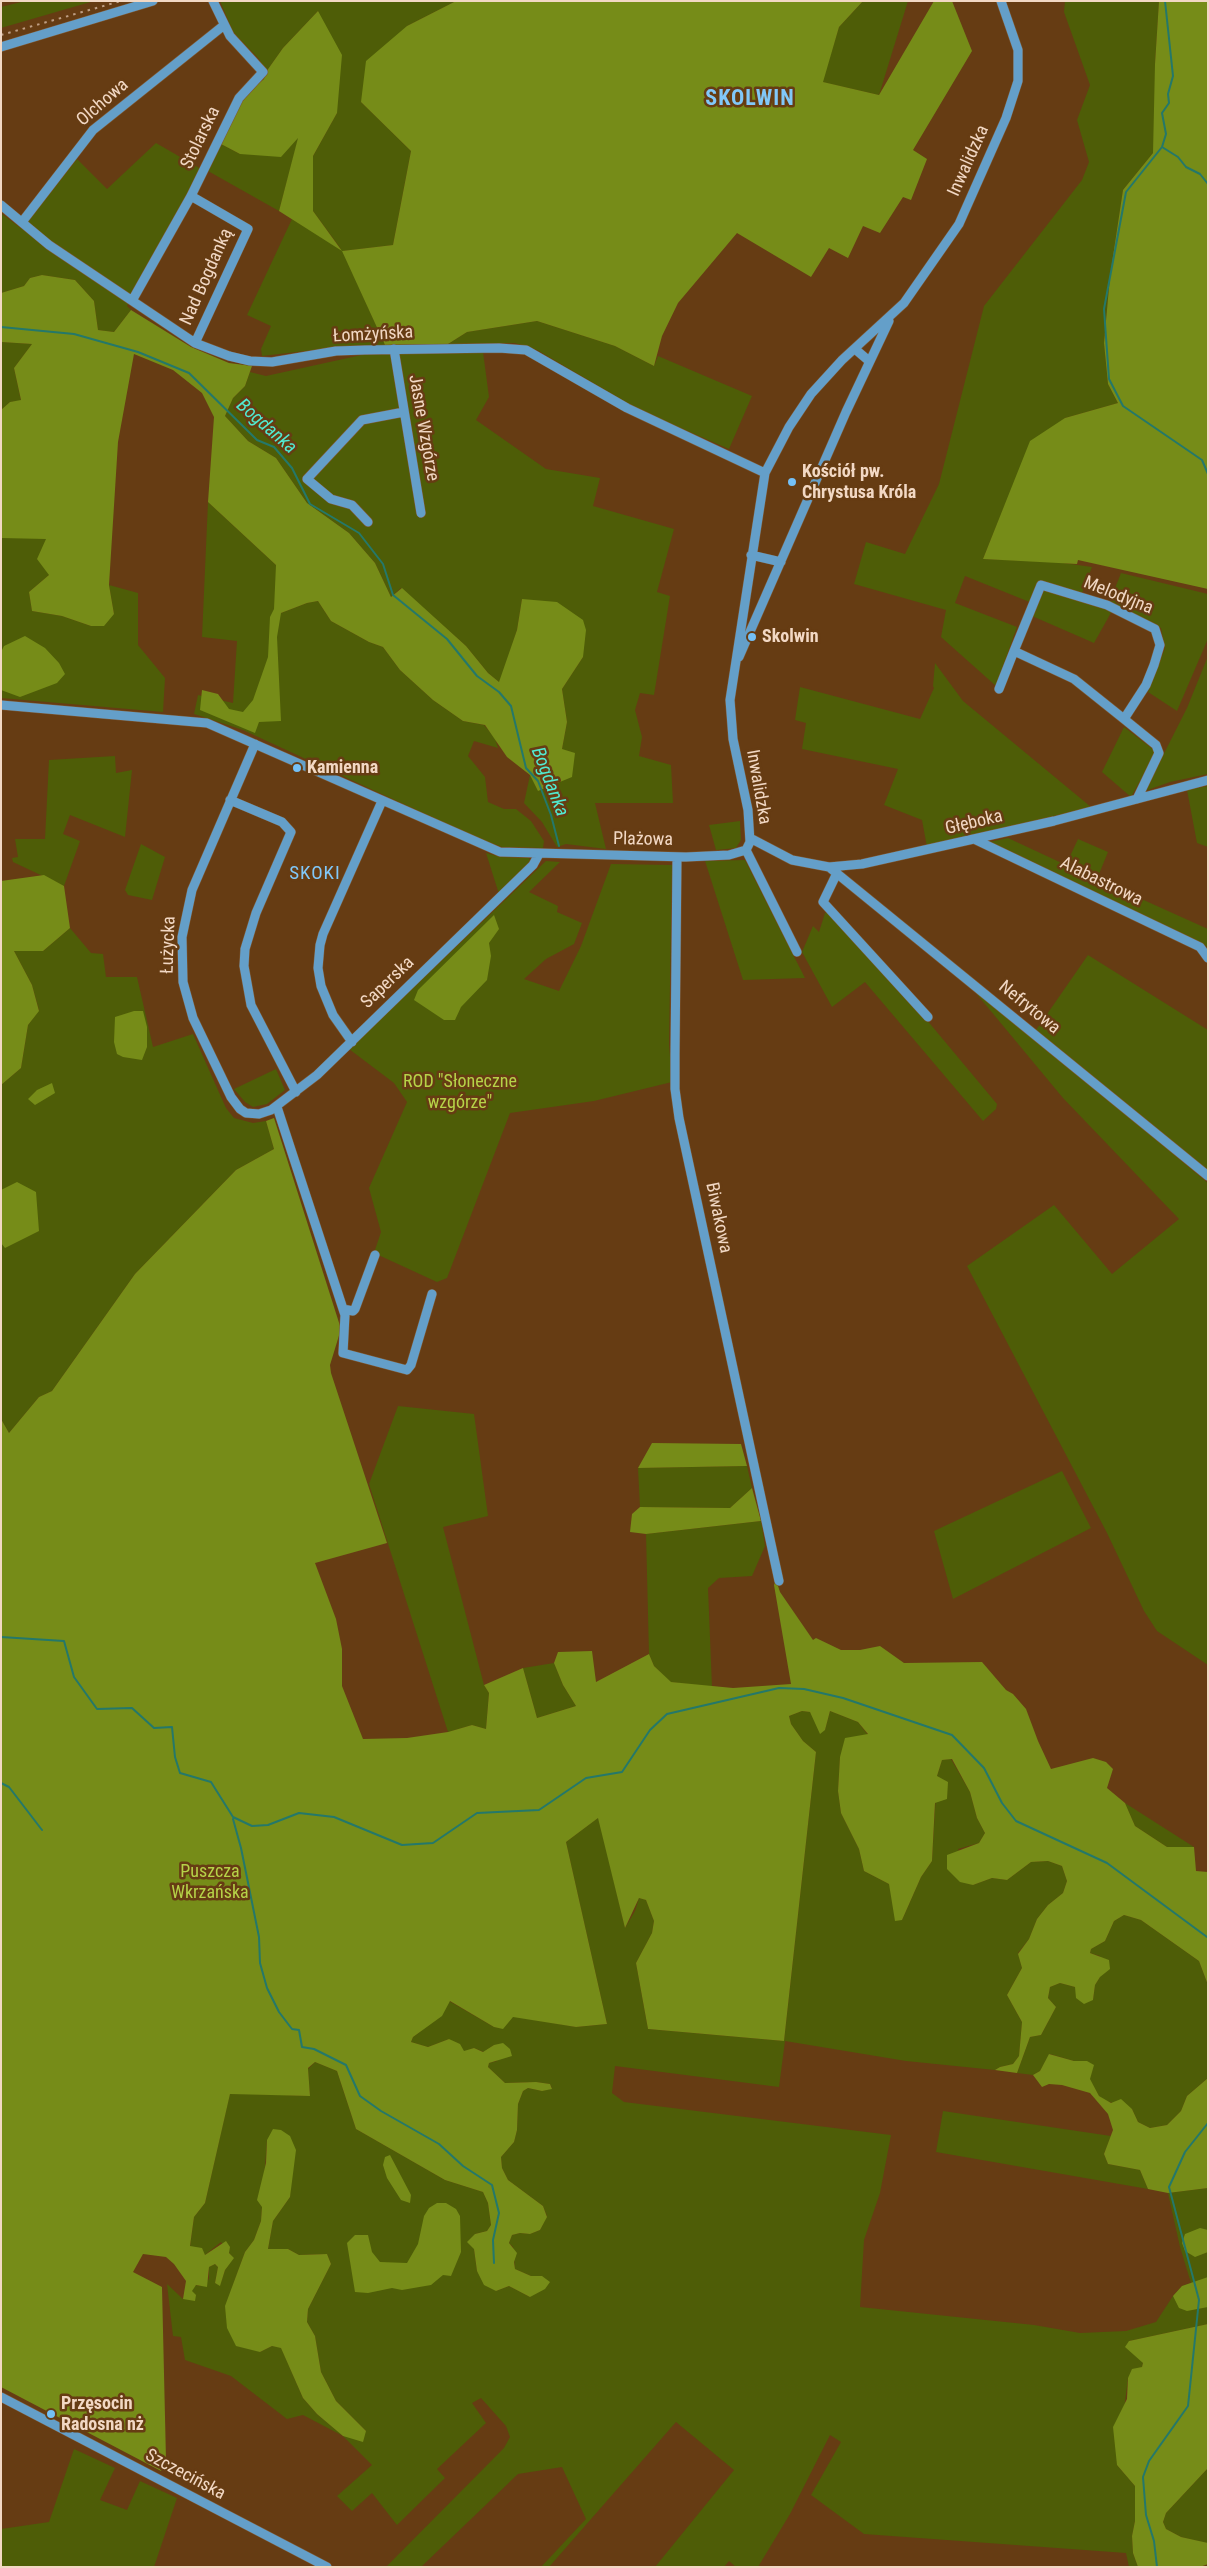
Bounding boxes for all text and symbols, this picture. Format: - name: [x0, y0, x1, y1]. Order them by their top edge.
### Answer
- street label: Olchowa: [73, 75, 133, 131]
- district label: SKOLWIN: [704, 86, 796, 112]
- street label: Stolarska: [177, 103, 225, 173]
- street label: Inwalidzka: [944, 122, 994, 200]
- street label: Nad Bogdanką: [176, 225, 238, 329]
- street label: Łomżyńska: [332, 322, 414, 348]
- street label: Jasne Wzgórze: [403, 373, 443, 483]
- water label: Bogdanka: [231, 395, 301, 459]
- place label: Kościół pw. Chrystusa Króla: [802, 461, 916, 504]
- marker: Kościół pw. Chrystusa Króla: [786, 476, 798, 488]
- street label: Melodyjna: [1080, 572, 1156, 620]
- place label: Skolwin: [762, 626, 819, 648]
- marker: Skolwin: [746, 631, 758, 643]
- water label: Bogdanka: [525, 744, 573, 820]
- street label: Inwalidzka: [741, 748, 775, 826]
- place label: Kamienna: [307, 757, 378, 779]
- marker: Kamienna: [291, 762, 303, 774]
- street label: Głęboka: [943, 806, 1005, 840]
- street label: Plażowa: [613, 829, 673, 851]
- street label: Alabastrowa: [1056, 853, 1146, 911]
- district label: SKOKI: [289, 863, 341, 885]
- street label: Łużycka: [157, 916, 181, 974]
- street label: Saperska: [357, 952, 419, 1014]
- street label: Nefrytowa: [994, 977, 1064, 1039]
- park label: ROD "Słoneczne wzgórze": [403, 1071, 517, 1114]
- street label: Biwakowa: [700, 1181, 736, 1255]
- park label: Puszcza Wkrzańska: [171, 1861, 249, 1904]
- place label: Przęsocin Radosna nż: [61, 2393, 144, 2436]
- marker: Przęsocin Radosna nż: [45, 2408, 57, 2420]
- street label: Szczecińska: [141, 2445, 229, 2505]

